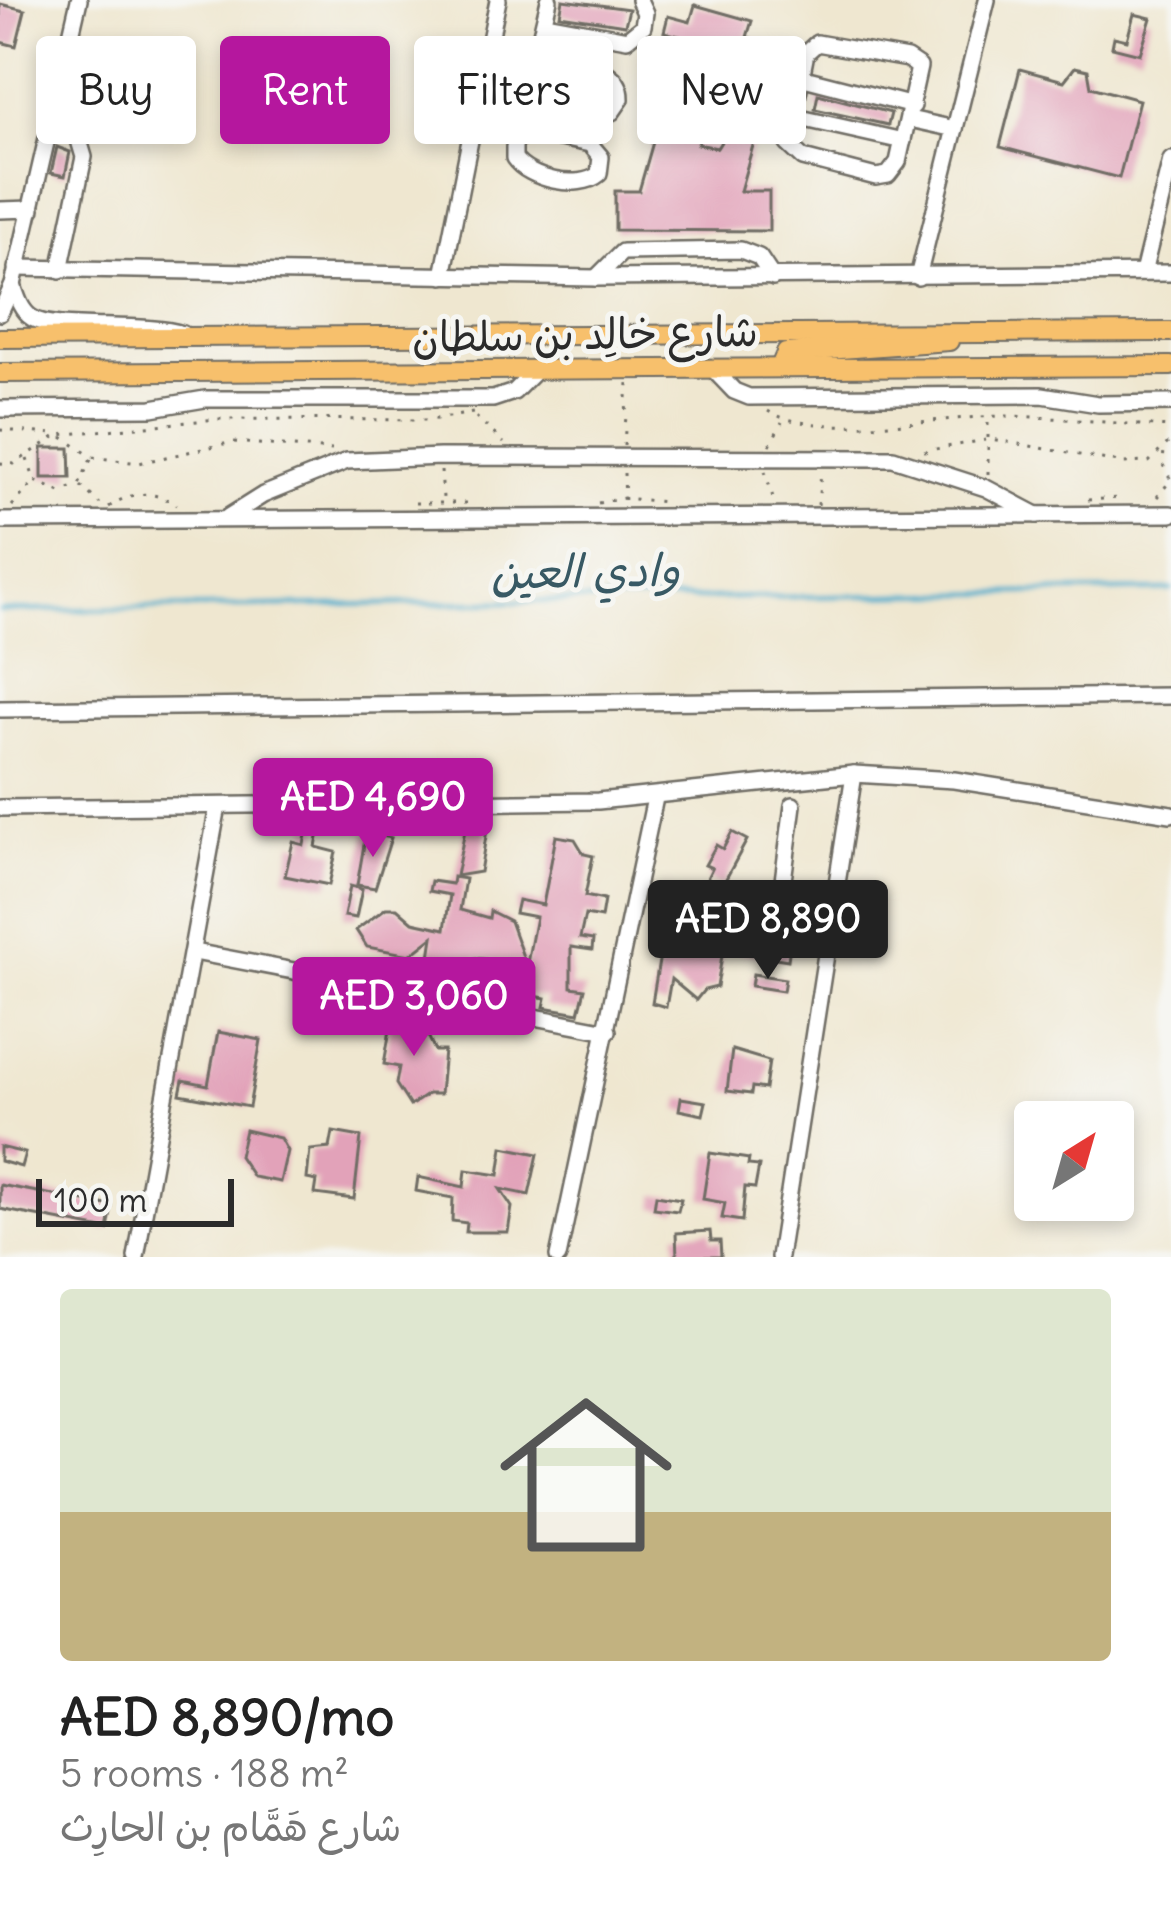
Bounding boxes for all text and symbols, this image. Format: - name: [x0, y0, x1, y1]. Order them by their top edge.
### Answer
- chip: Buy: [36, 36, 196, 144]
- chip: Rent: [220, 36, 390, 144]
- chip: Filters: [414, 36, 613, 144]
- chip: New: [637, 36, 806, 144]
- street label: شارع خالِد بن سلطان: [412, 305, 759, 367]
- water label: وادي العين: [490, 541, 680, 606]
- pin: AED 4,690: [236, 758, 510, 860]
- text: AED 4,690: [280, 772, 466, 821]
- pin: AED 8,890: [631, 880, 905, 982]
- text: AED 8,890: [675, 894, 861, 943]
- pin: AED 3,060: [277, 957, 551, 1059]
- text: AED 3,060: [319, 971, 509, 1020]
- north arrow: [1014, 1101, 1134, 1221]
- map controls: [1014, 1101, 1134, 1221]
- scale bar: [36, 1173, 234, 1226]
- text: 100 m: [54, 1179, 147, 1221]
- icon: home: [478, 1367, 694, 1583]
- text: AED 8,890/mo: [60, 1685, 394, 1749]
- text: 5 rooms · 188 m²: [60, 1749, 349, 1798]
- text: شارع هَمَّام بن الحارِث: [60, 1803, 402, 1852]

